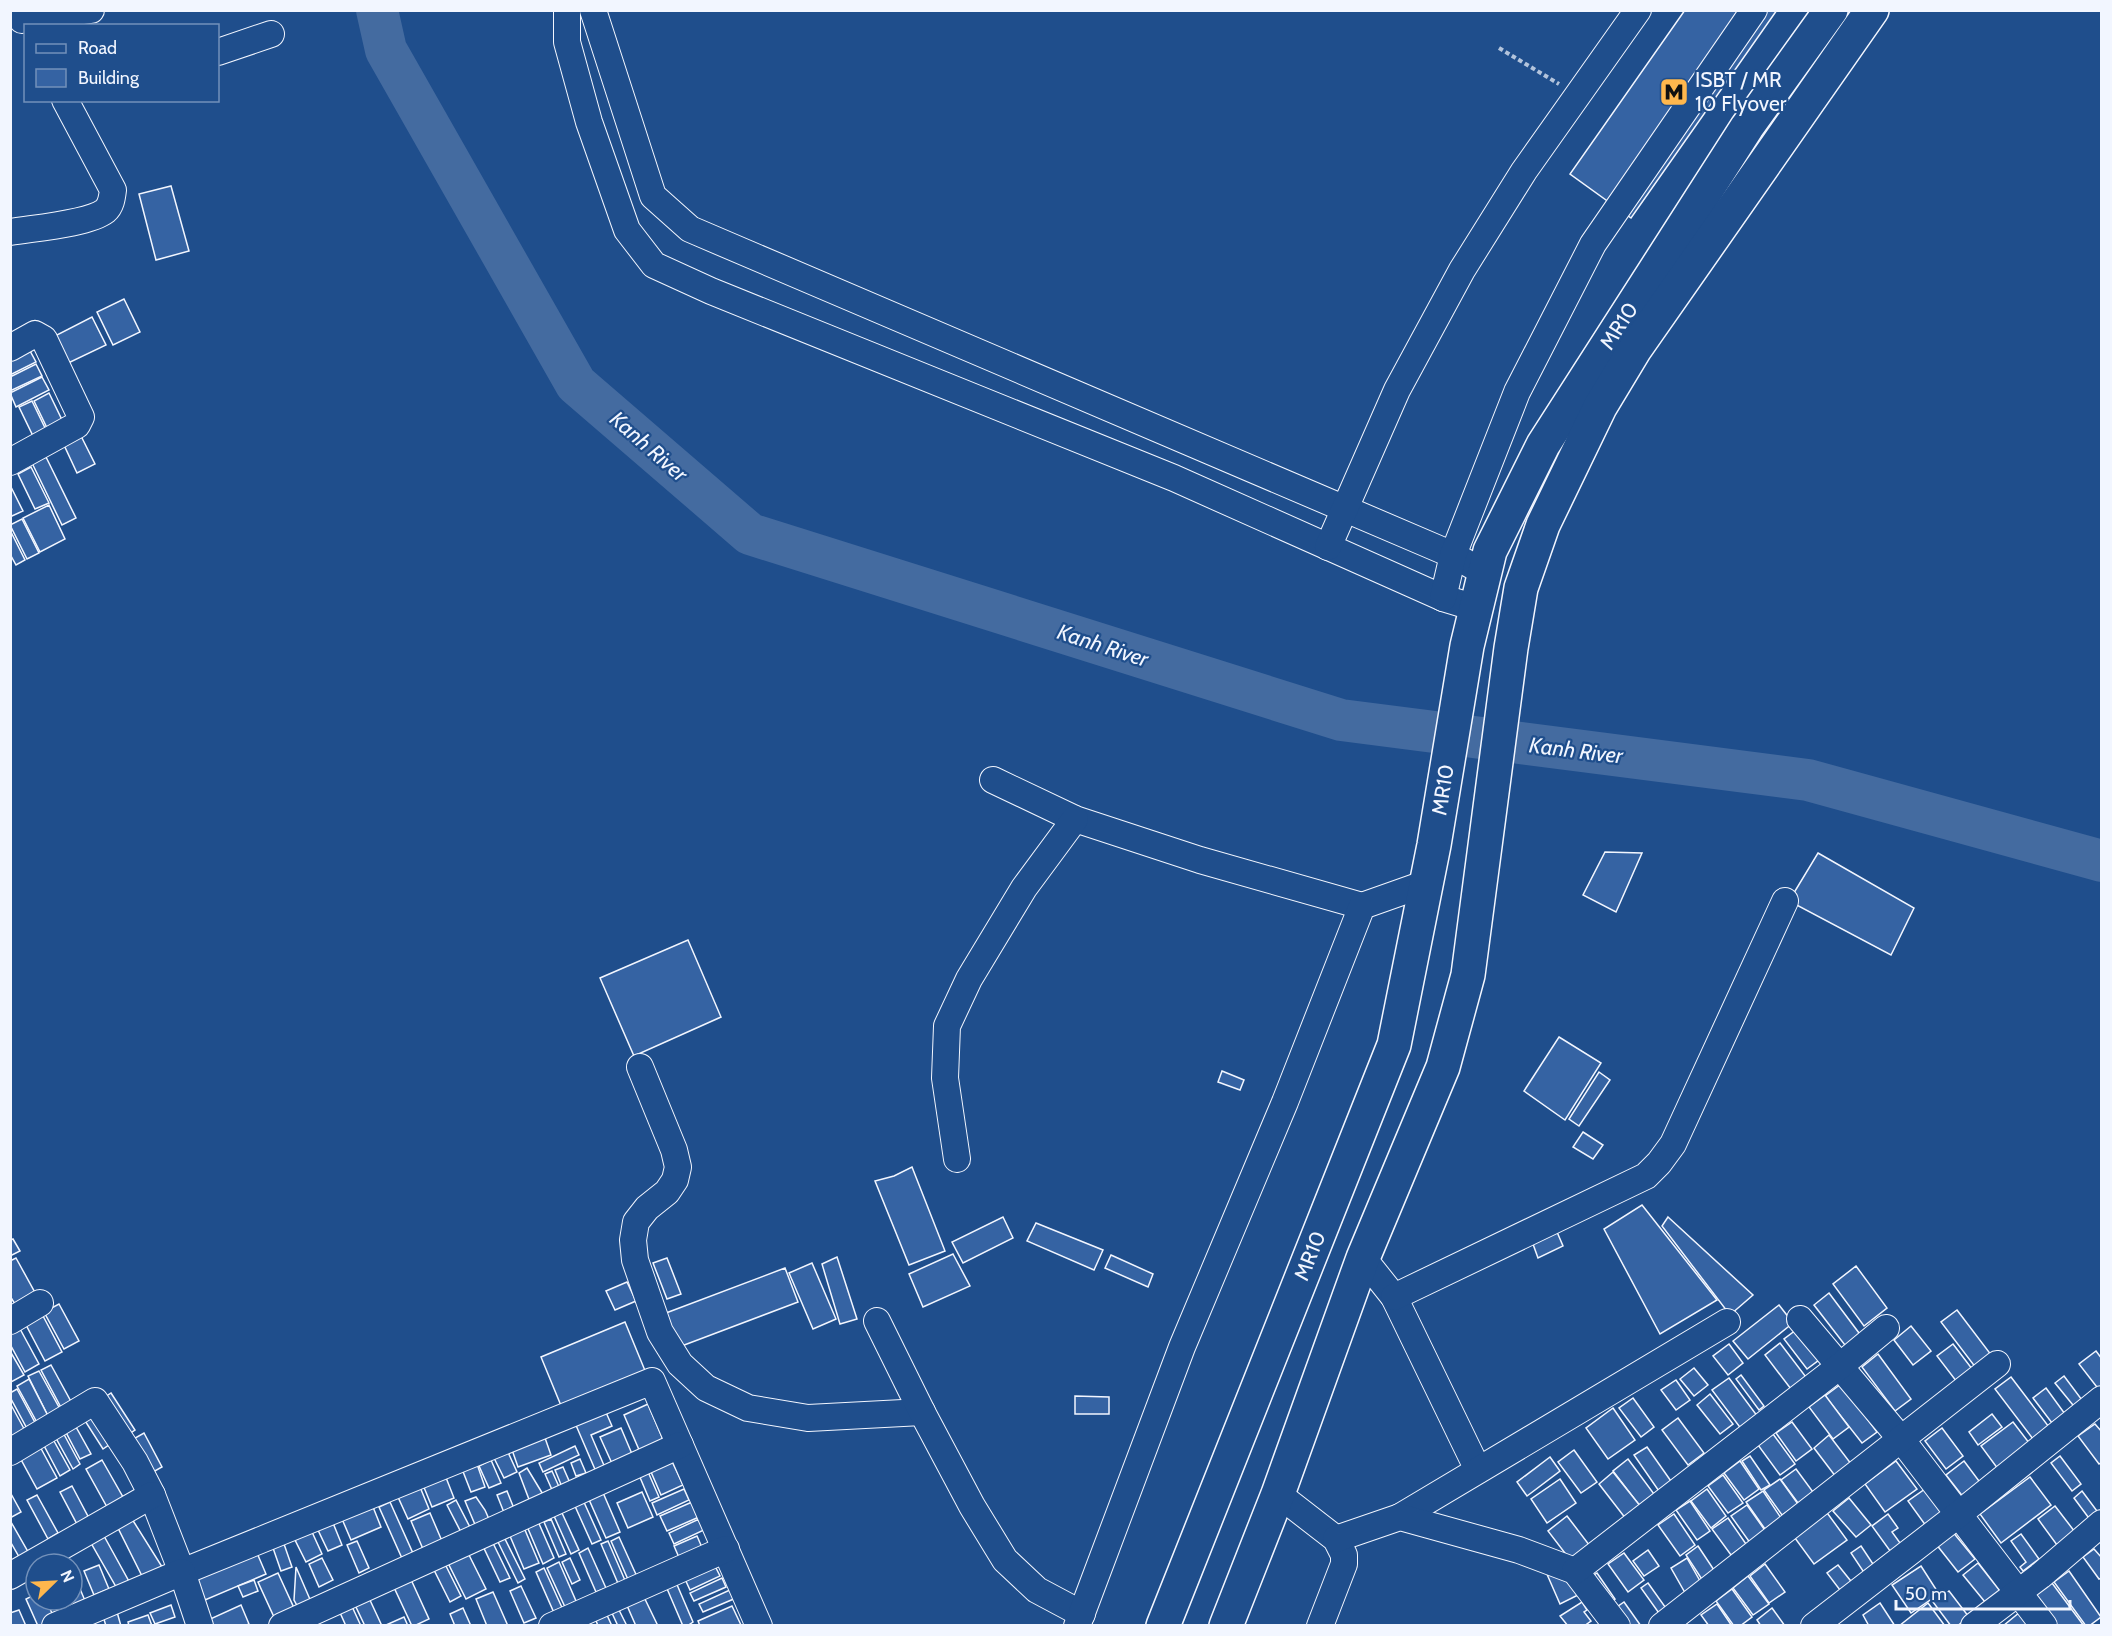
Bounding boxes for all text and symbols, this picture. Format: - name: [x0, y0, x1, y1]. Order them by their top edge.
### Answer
- legend: [24, 24, 219, 102]
- text: Road: [78, 37, 117, 59]
- text: Building: [78, 67, 140, 89]
- place label: ISBT / MR 10 Flyover: [1695, 67, 1787, 116]
- metro station icon: ISBT / MR 10 Flyover: [1658, 76, 1690, 108]
- street label: MR10: [1594, 297, 1643, 354]
- water label: Kanh River: [604, 405, 694, 488]
- water label: Kanh River: [1054, 618, 1153, 673]
- water label: Kanh River: [1528, 731, 1626, 770]
- street label: MR10: [1426, 763, 1459, 817]
- street label: MR10: [1288, 1227, 1331, 1284]
- north arrow: [24, 1552, 84, 1612]
- text: N: [56, 1567, 78, 1585]
- scale bar: [1896, 1573, 2070, 1611]
- text: 50 m: [1905, 1583, 1947, 1605]

